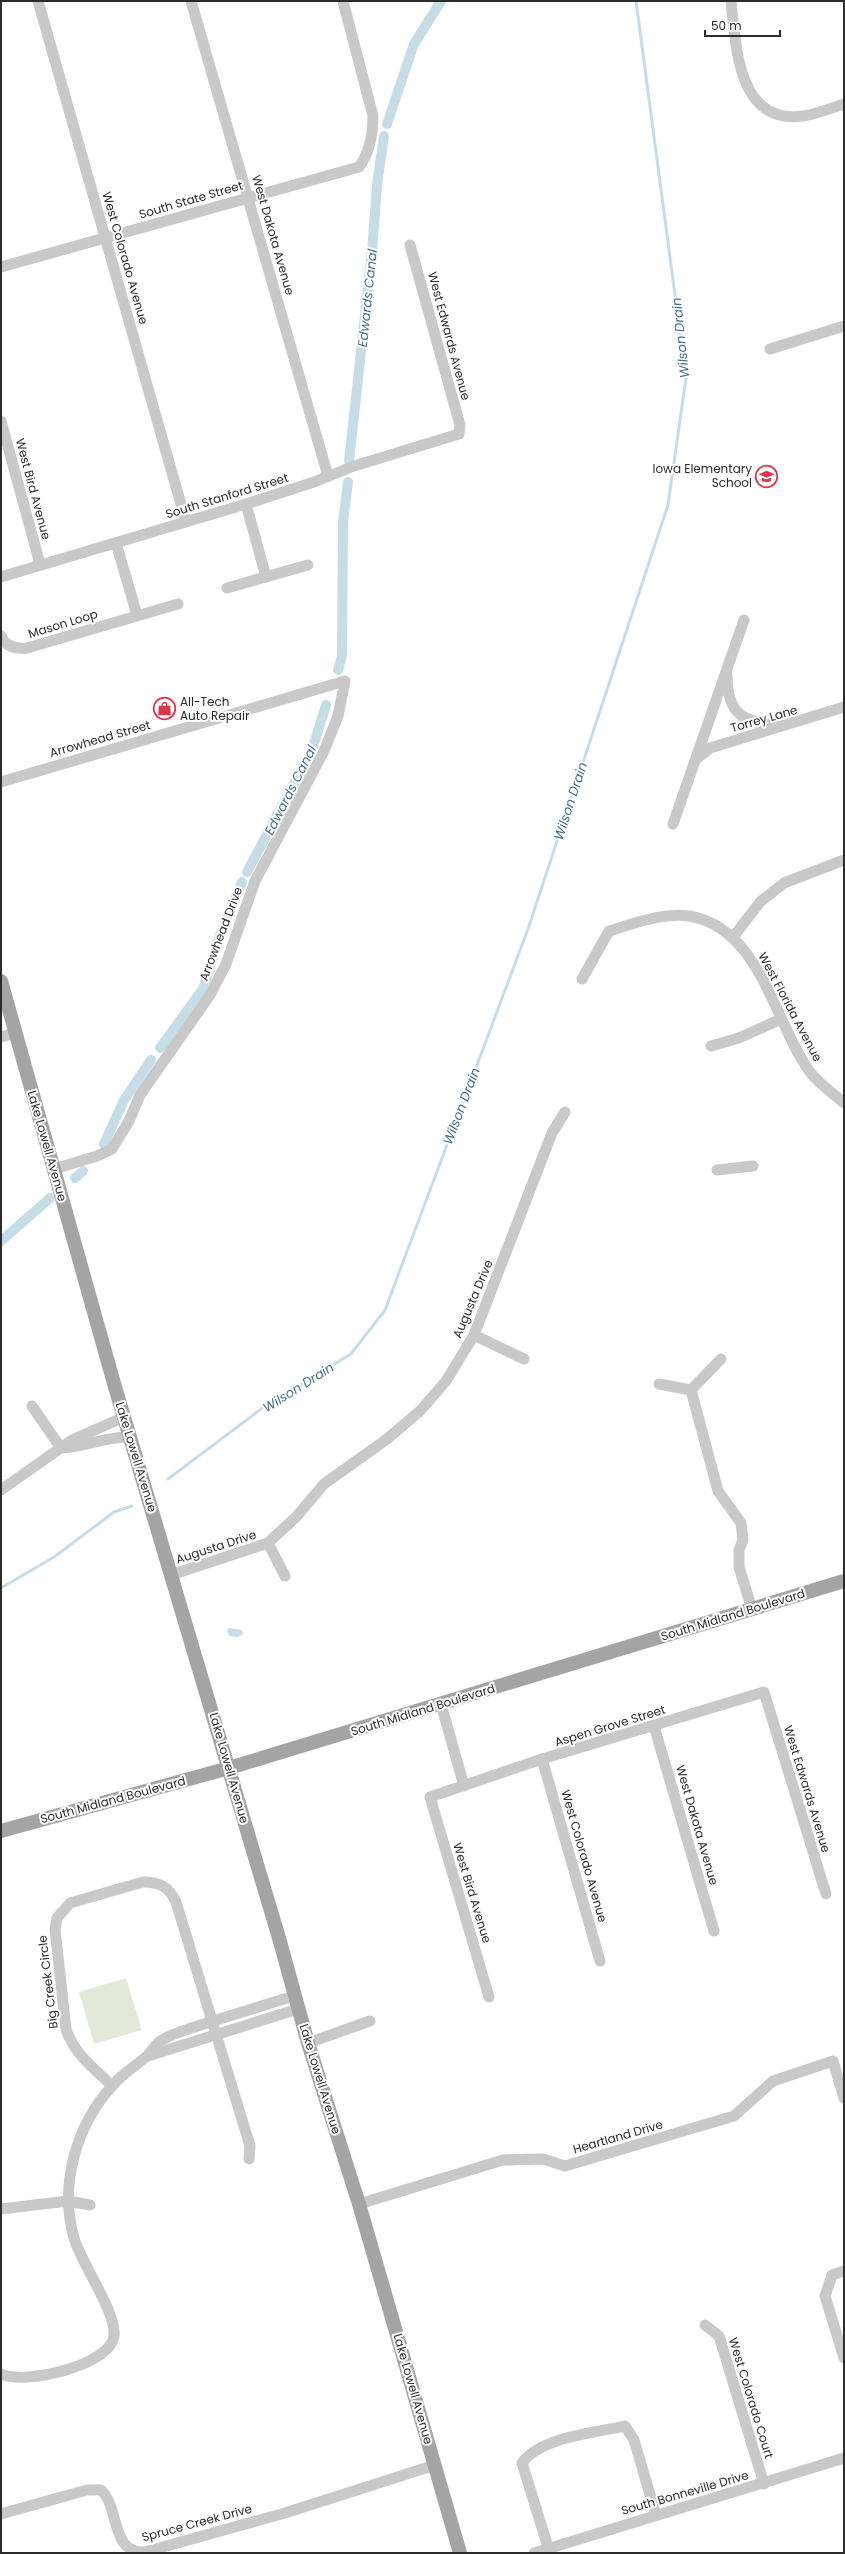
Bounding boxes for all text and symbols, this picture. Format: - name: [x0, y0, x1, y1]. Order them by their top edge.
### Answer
- scale bar: [705, 12, 780, 38]
- text: 50 m: [711, 17, 742, 34]
- street label: West Dakota Avenue: [248, 173, 299, 297]
- street label: South State Street: [137, 177, 245, 222]
- street label: West Colorado Avenue: [98, 190, 153, 326]
- water label: Edwards Canal: [353, 247, 382, 348]
- street label: West Edwards Avenue: [424, 270, 475, 402]
- water label: Wilson Drain: [667, 297, 694, 379]
- street label: West Bird Avenue: [12, 436, 55, 541]
- place label: Iowa Elementary School: [652, 460, 752, 491]
- school or university icon: Iowa Elementary School: [754, 463, 780, 489]
- street label: South Stanford Street: [163, 469, 290, 522]
- street label: Mason Loop: [26, 605, 100, 642]
- place label: All-Tech Auto Repair: [180, 693, 250, 724]
- shop icon: All-Tech Auto Repair: [151, 696, 177, 722]
- street label: Torrey Lane: [728, 701, 799, 736]
- street label: Arrowhead Street: [47, 716, 152, 761]
- water label: Edwards Canal: [260, 741, 322, 838]
- water label: Wilson Drain: [549, 760, 592, 842]
- street label: Arrowhead Drive: [195, 884, 246, 983]
- street label: West Florida Avenue: [754, 949, 826, 1064]
- water label: Wilson Drain: [438, 1065, 485, 1147]
- street label: Lake Lowell Avenue: [24, 1089, 71, 1203]
- street label: Augusta Drive: [448, 1257, 497, 1341]
- water label: Wilson Drain: [259, 1358, 338, 1417]
- street label: Lake Lowell Avenue: [112, 1400, 161, 1514]
- street label: Augusta Drive: [173, 1526, 258, 1568]
- street label: South Midland Boulevard: [659, 1585, 807, 1645]
- street label: South Midland Boulevard: [349, 1680, 497, 1740]
- street label: Aspen Grove Street: [552, 1701, 667, 1750]
- street label: Lake Lowell Avenue: [206, 1711, 253, 1825]
- street label: West Edwards Avenue: [780, 1723, 835, 1855]
- street label: West Dakota Avenue: [672, 1763, 723, 1887]
- street label: South Midland Boulevard: [38, 1772, 187, 1827]
- street label: West Colorado Avenue: [557, 1788, 612, 1924]
- street label: West Bird Avenue: [449, 1841, 496, 1945]
- street label: Big Creek Circle: [33, 1934, 62, 2030]
- street label: Lake Lowell Avenue: [296, 2022, 345, 2136]
- street label: Heartland Drive: [571, 2116, 665, 2157]
- street label: Lake Lowell Avenue: [390, 2332, 437, 2446]
- street label: West Colorado Court: [725, 2335, 778, 2460]
- street label: South Bonneville Drive: [619, 2466, 751, 2519]
- street label: Spruce Creek Drive: [140, 2500, 254, 2545]

